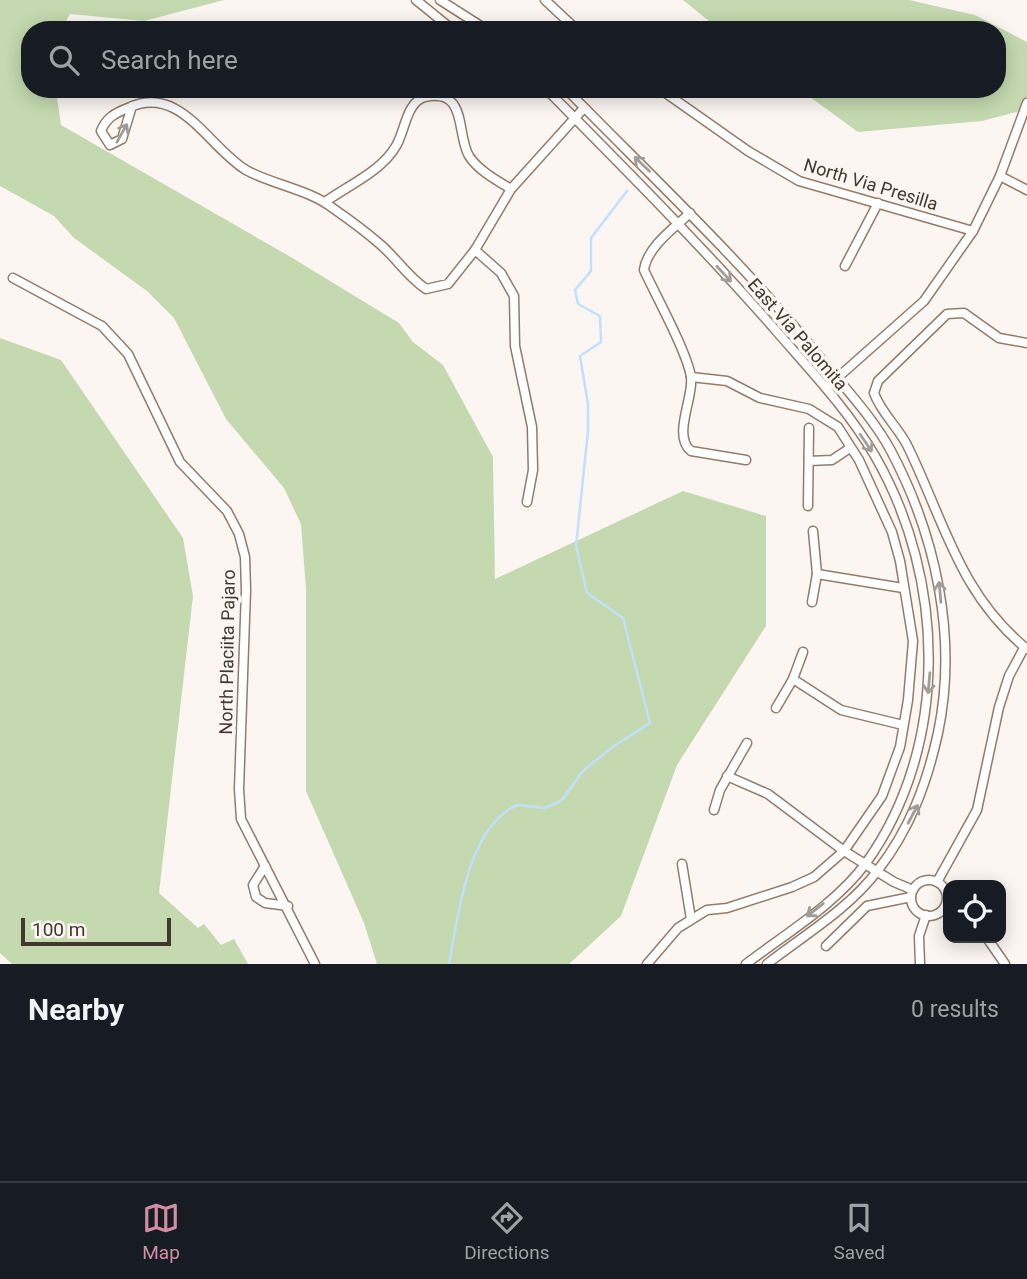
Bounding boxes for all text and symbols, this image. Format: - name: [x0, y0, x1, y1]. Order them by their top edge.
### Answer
- search box: [21, 21, 1006, 98]
- icon: search: [45, 41, 83, 79]
- text: Search here: [101, 45, 238, 75]
- one-way arrow: [116, 123, 130, 143]
- street label: North Via Presilla: [801, 154, 941, 214]
- one-way arrow: [634, 155, 651, 172]
- one-way arrow: [716, 265, 733, 282]
- street label: East Via Palomita: [744, 274, 852, 394]
- one-way arrow: [859, 433, 873, 452]
- street label: North Placiita Pajaro: [215, 569, 239, 735]
- one-way arrow: [933, 581, 946, 604]
- one-way arrow: [922, 671, 935, 693]
- one-way arrow: [906, 804, 920, 825]
- map controls: [943, 880, 1006, 943]
- button: locate: [943, 880, 1006, 943]
- one-way arrow: [806, 903, 824, 918]
- scale bar: [21, 915, 172, 947]
- text: 100 m: [32, 918, 85, 941]
- text: Nearby: [28, 992, 124, 1027]
- text: 0 results: [911, 996, 999, 1023]
- tab: Map: [142, 1199, 180, 1264]
- tab: Directions: [464, 1199, 549, 1264]
- tab: Saved: [834, 1199, 885, 1264]

